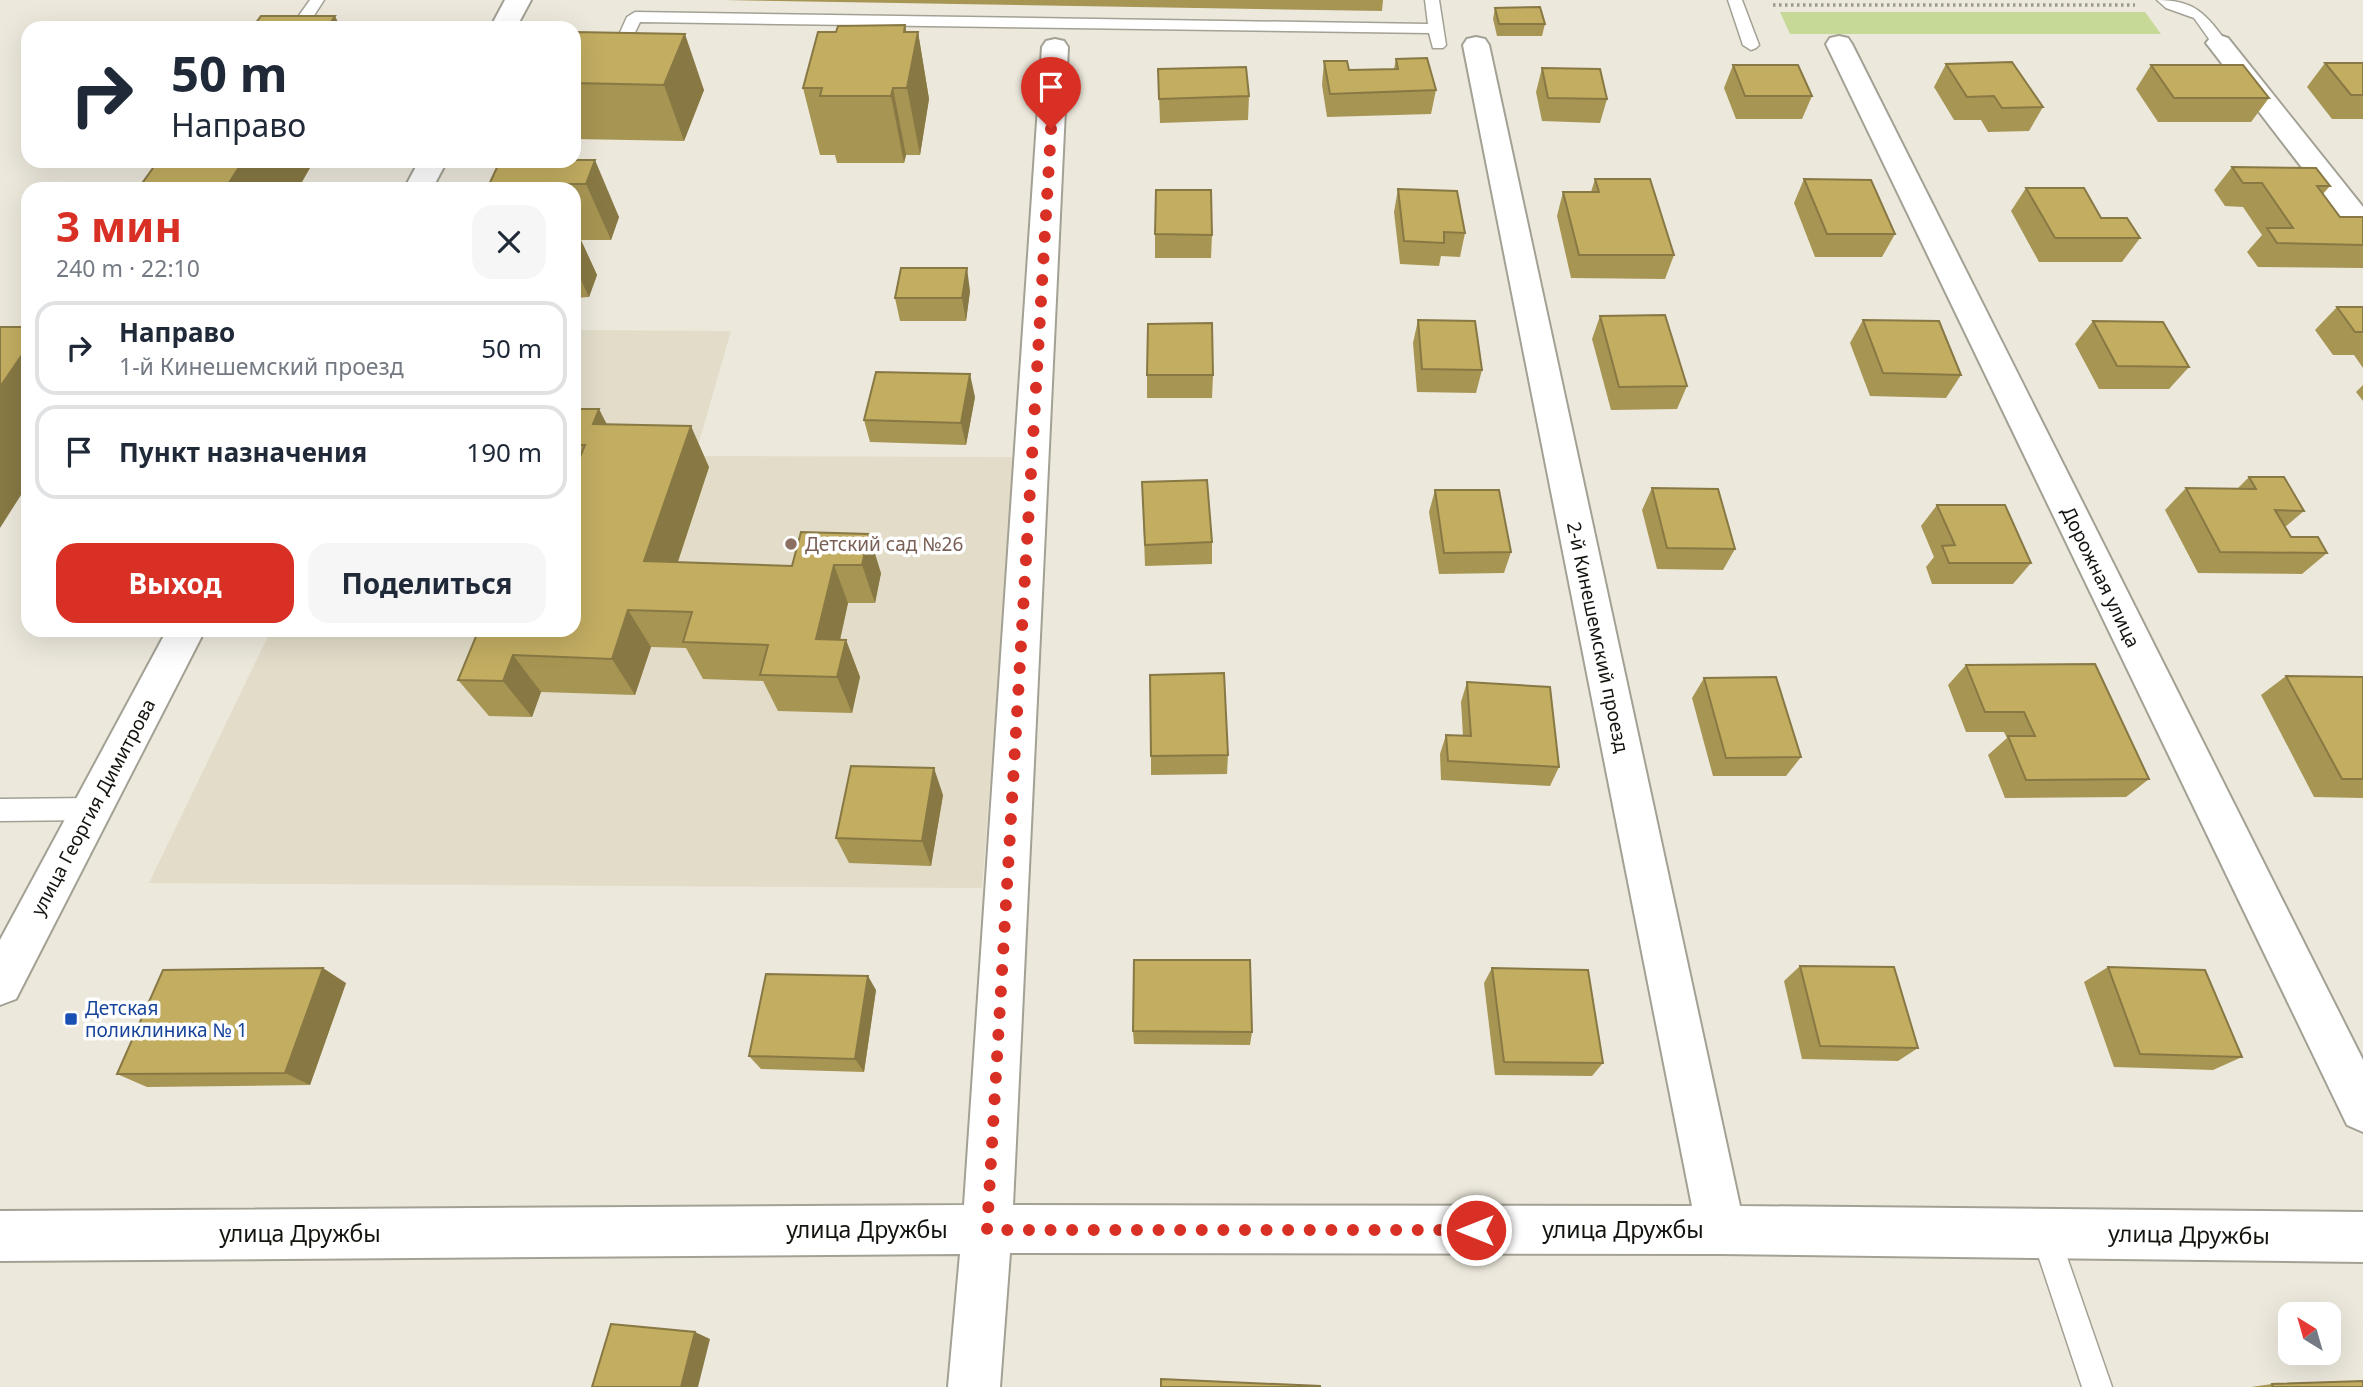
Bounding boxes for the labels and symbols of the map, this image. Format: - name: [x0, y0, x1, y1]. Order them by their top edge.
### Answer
- pin: [1021, 57, 1081, 129]
- street label: Дорожная улица: [2056, 502, 2146, 652]
- street label: 2-й Кинешемский проезд: [1561, 519, 1635, 755]
- place label: Детский сад №26: [805, 531, 963, 557]
- marker: Детский сад №26: [783, 536, 799, 552]
- street label: улица Георгия Димитрова: [25, 694, 161, 920]
- place label: Детская поликлиника № 1: [85, 995, 248, 1043]
- marker: Детская поликлиника № 1: [63, 1011, 79, 1027]
- position arrow: [1439, 1193, 1513, 1267]
- street label: улица Дружбы: [786, 1213, 948, 1245]
- street label: улица Дружбы: [1542, 1213, 1704, 1245]
- street label: улица Дружбы: [219, 1217, 381, 1249]
- street label: улица Дружбы: [2108, 1217, 2270, 1251]
- north arrow: [2278, 1302, 2342, 1365]

